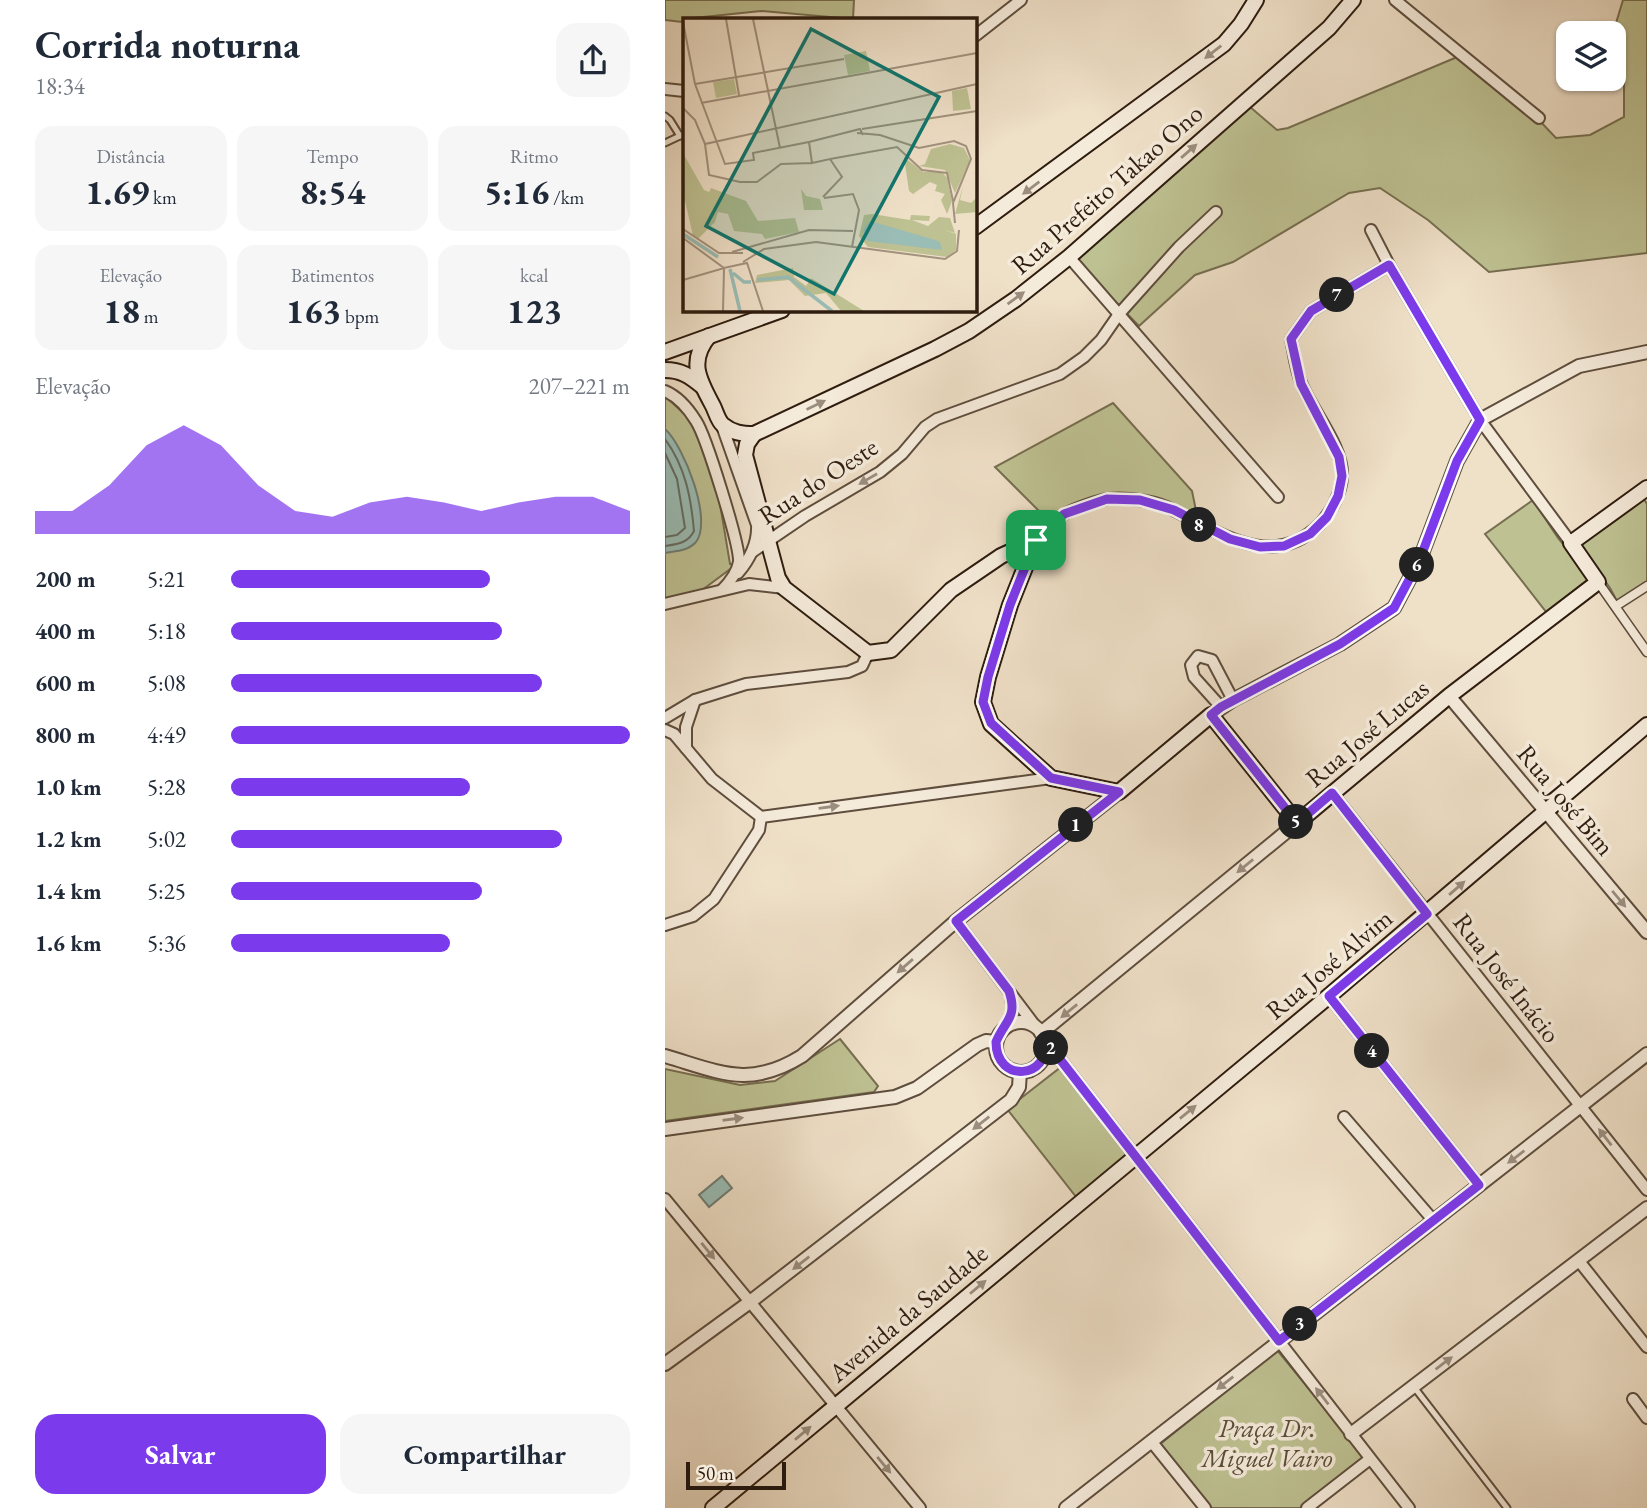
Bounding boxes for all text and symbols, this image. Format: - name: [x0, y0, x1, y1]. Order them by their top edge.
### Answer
- inset map: [683, 18, 977, 312]
- text: Corrida noturna: [35, 20, 300, 69]
- map controls: [1556, 21, 1626, 91]
- button: layers: [1556, 21, 1626, 91]
- button: share: [556, 23, 630, 97]
- one-way arrow: [1204, 44, 1222, 58]
- text: 18:34: [35, 71, 85, 101]
- street label: Rua Prefeito Takao Ono: [1004, 96, 1210, 282]
- one-way arrow: [1180, 143, 1198, 159]
- text: Distância: [96, 144, 165, 169]
- text: Tempo: [306, 144, 359, 169]
- text: Ritmo: [510, 144, 558, 169]
- text: 1.69: [85, 169, 149, 214]
- text: 8:54: [300, 169, 365, 214]
- text: 5:16: [484, 169, 549, 214]
- one-way arrow: [1021, 181, 1040, 195]
- text: km: [149, 185, 177, 210]
- text: /km: [549, 185, 584, 210]
- text: Elevação: [99, 263, 162, 288]
- text: Batimentos: [291, 263, 374, 288]
- text: kcal: [520, 263, 548, 288]
- pin: 7: [1319, 278, 1355, 312]
- text: 7: [1331, 282, 1342, 307]
- text: 18: [103, 288, 140, 333]
- text: 163: [286, 288, 341, 333]
- text: 123: [506, 288, 562, 333]
- one-way arrow: [1007, 292, 1025, 306]
- text: m: [140, 304, 159, 329]
- text: bpm: [341, 304, 379, 329]
- text: Elevação: [35, 371, 111, 401]
- text: 207–221 m: [529, 371, 630, 401]
- one-way arrow: [806, 399, 826, 410]
- street label: Rua do Oeste: [752, 430, 884, 532]
- one-way arrow: [859, 473, 878, 485]
- pin: 8: [1181, 508, 1217, 542]
- pin: [1006, 510, 1066, 570]
- text: 8: [1193, 512, 1204, 537]
- icon: arrive: [1017, 521, 1055, 559]
- pin: 6: [1399, 548, 1435, 582]
- text: 6: [1411, 552, 1422, 577]
- text: 200 m: [35, 564, 96, 594]
- text: 5:21: [147, 564, 186, 594]
- text: 400 m: [35, 616, 96, 646]
- text: 5:18: [147, 616, 186, 646]
- text: 600 m: [35, 668, 96, 698]
- text: 5:08: [147, 668, 186, 698]
- street label: Rua José Lucas: [1298, 671, 1436, 795]
- text: 800 m: [35, 720, 96, 750]
- text: 4:49: [147, 720, 186, 750]
- street label: Rua José Bim: [1510, 737, 1622, 863]
- text: 1.0 km: [35, 772, 102, 802]
- text: 5:28: [147, 772, 186, 802]
- one-way arrow: [818, 802, 840, 813]
- pin: 5: [1279, 804, 1313, 840]
- pin: 1: [1059, 808, 1093, 842]
- text: 5: [1290, 809, 1301, 834]
- text: 1: [1070, 812, 1081, 837]
- text: 1.2 km: [35, 824, 102, 854]
- text: 5:02: [147, 824, 186, 854]
- one-way arrow: [1236, 859, 1254, 874]
- text: 1.4 km: [35, 876, 102, 906]
- text: 5:25: [147, 876, 186, 906]
- one-way arrow: [1448, 881, 1465, 896]
- one-way arrow: [1611, 890, 1626, 907]
- street label: Rua José Alvim: [1259, 901, 1399, 1027]
- street label: Rua José Inácio: [1446, 906, 1568, 1050]
- text: 1.6 km: [35, 928, 102, 958]
- text: 5:36: [147, 928, 186, 958]
- one-way arrow: [896, 958, 914, 974]
- one-way arrow: [1060, 1003, 1078, 1018]
- pin: 2: [1033, 1030, 1069, 1066]
- pin: 4: [1355, 1034, 1389, 1068]
- text: 2: [1045, 1035, 1056, 1060]
- text: 4: [1366, 1038, 1377, 1063]
- one-way arrow: [1178, 1105, 1196, 1120]
- one-way arrow: [722, 1114, 744, 1125]
- one-way arrow: [972, 1116, 990, 1130]
- one-way arrow: [1597, 1128, 1612, 1146]
- one-way arrow: [1507, 1149, 1525, 1163]
- street label: Avenida da Saudade: [821, 1236, 995, 1390]
- one-way arrow: [701, 1242, 716, 1260]
- one-way arrow: [793, 1255, 811, 1270]
- one-way arrow: [969, 1280, 986, 1295]
- pin: 3: [1283, 1306, 1317, 1342]
- text: 3: [1294, 1311, 1305, 1336]
- one-way arrow: [1435, 1357, 1453, 1371]
- one-way arrow: [1216, 1375, 1233, 1390]
- one-way arrow: [1314, 1388, 1329, 1406]
- park label: Praça Dr. Miguel Vairo: [1199, 1411, 1333, 1475]
- button: Salvar: [35, 1414, 326, 1494]
- button: Compartilhar: [340, 1414, 630, 1494]
- one-way arrow: [794, 1426, 811, 1441]
- one-way arrow: [876, 1456, 891, 1473]
- scale bar: [686, 1459, 786, 1491]
- text: 50 m: [697, 1461, 734, 1486]

